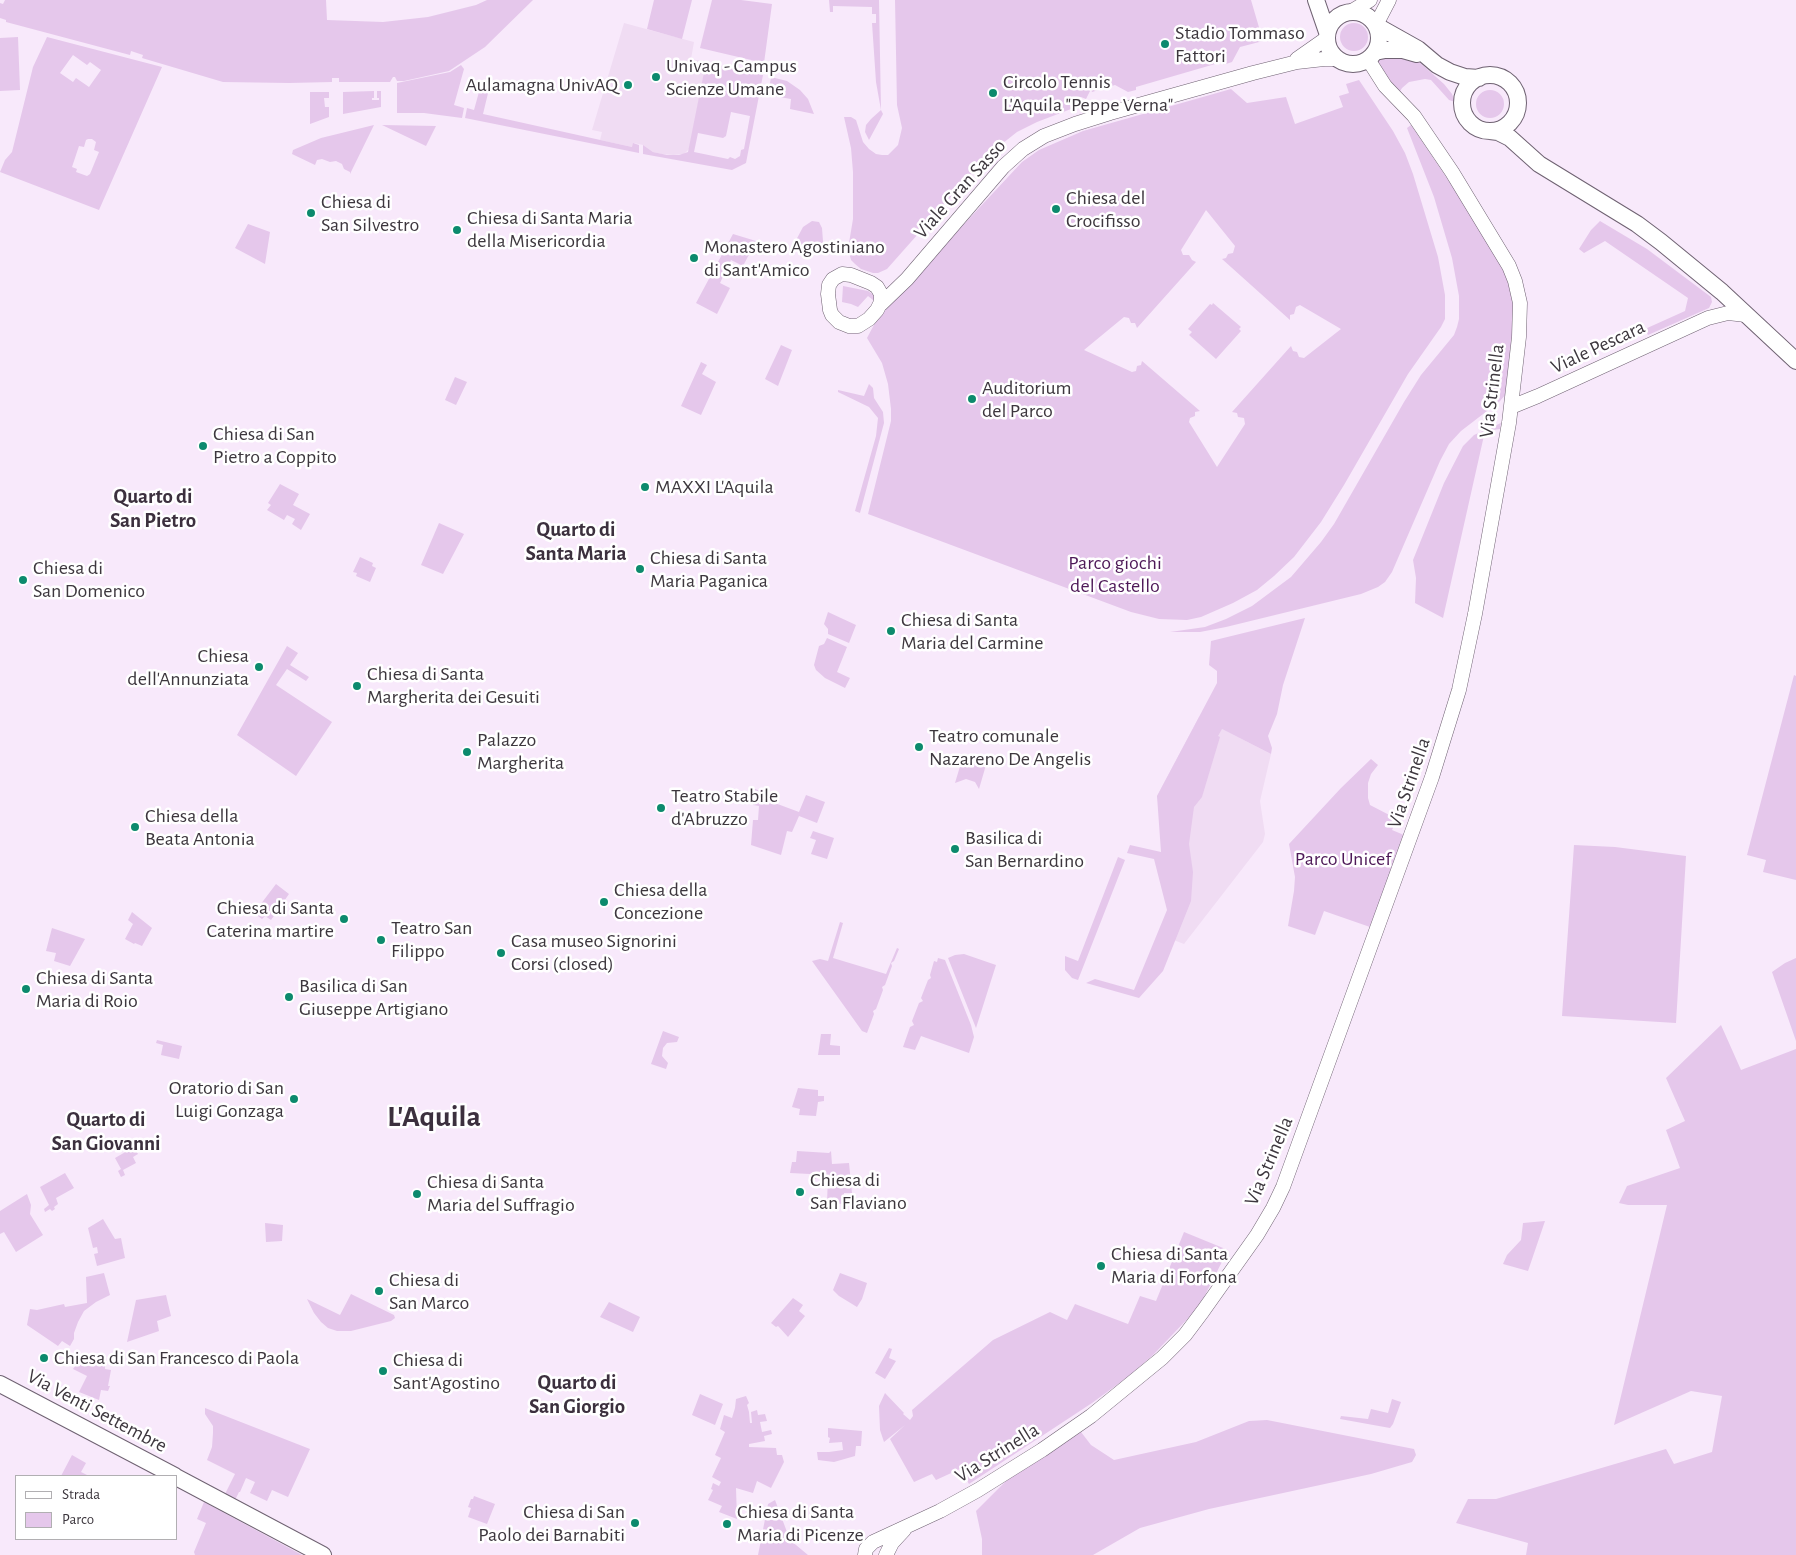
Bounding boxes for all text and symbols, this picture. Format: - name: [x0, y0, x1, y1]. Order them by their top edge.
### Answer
- place label: Stadio Tommaso Fattori: [1175, 21, 1305, 68]
- marker: Stadio Tommaso Fattori: [1159, 38, 1171, 50]
- place label: Univaq - Campus Scienze Umane: [666, 54, 797, 101]
- place label: Circolo Tennis L'Aquila "Peppe Verna": [1003, 70, 1173, 117]
- marker: Univaq - Campus Scienze Umane: [650, 71, 662, 83]
- place label: Aulamagna UnivAQ: [465, 73, 618, 97]
- marker: Aulamagna UnivAQ: [622, 79, 634, 91]
- marker: Circolo Tennis L'Aquila "Peppe Verna": [987, 87, 999, 99]
- street label: Viale Gran Sasso: [909, 134, 1011, 244]
- place label: Chiesa del Crocifisso: [1066, 186, 1145, 233]
- place label: Chiesa di San Silvestro: [321, 190, 419, 237]
- marker: Chiesa del Crocifisso: [1050, 203, 1062, 215]
- place label: Chiesa di Santa Maria della Misericordia: [467, 206, 633, 253]
- marker: Chiesa di San Silvestro: [305, 207, 317, 219]
- marker: Chiesa di Santa Maria della Misericordia: [451, 224, 463, 236]
- place label: Monastero Agostiniano di Sant'Amico: [704, 235, 885, 282]
- marker: Monastero Agostiniano di Sant'Amico: [688, 252, 700, 264]
- street label: Viale Pescara: [1547, 315, 1649, 379]
- street label: Via Strinella: [1474, 343, 1510, 439]
- place label: Auditorium del Parco: [982, 376, 1072, 423]
- marker: Auditorium del Parco: [966, 393, 978, 405]
- place label: Chiesa di San Pietro a Coppito: [213, 422, 337, 469]
- marker: Chiesa di San Pietro a Coppito: [197, 440, 209, 452]
- place label: MAXXI L'Aquila: [655, 475, 774, 499]
- marker: MAXXI L'Aquila: [639, 481, 651, 493]
- district label: Quarto di San Pietro: [110, 484, 196, 534]
- district label: Quarto di Santa Maria: [526, 517, 626, 567]
- place label: Chiesa di Santa Maria Paganica: [650, 546, 768, 593]
- park label: Parco giochi del Castello: [1068, 551, 1162, 598]
- place label: Chiesa di San Domenico: [33, 556, 145, 603]
- marker: Chiesa di Santa Maria Paganica: [634, 563, 646, 575]
- marker: Chiesa di San Domenico: [17, 574, 29, 586]
- place label: Chiesa di Santa Maria del Carmine: [901, 608, 1044, 655]
- marker: Chiesa di Santa Maria del Carmine: [885, 625, 897, 637]
- place label: Chiesa dell'Annunziata: [127, 644, 249, 691]
- marker: Chiesa dell'Annunziata: [253, 661, 265, 673]
- place label: Chiesa di Santa Margherita dei Gesuiti: [367, 662, 540, 709]
- marker: Chiesa di Santa Margherita dei Gesuiti: [351, 680, 363, 692]
- place label: Teatro comunale Nazareno De Angelis: [929, 724, 1091, 771]
- place label: Palazzo Margherita: [477, 728, 564, 775]
- street label: Via Strinella: [1382, 734, 1436, 832]
- marker: Teatro comunale Nazareno De Angelis: [913, 741, 925, 753]
- marker: Palazzo Margherita: [461, 746, 473, 758]
- place label: Teatro Stabile d'Abruzzo: [671, 784, 778, 831]
- marker: Teatro Stabile d'Abruzzo: [655, 802, 667, 814]
- place label: Chiesa della Beata Antonia: [145, 804, 255, 851]
- marker: Chiesa della Beata Antonia: [129, 821, 141, 833]
- place label: Basilica di San Bernardino: [965, 826, 1084, 873]
- marker: Basilica di San Bernardino: [949, 843, 961, 855]
- park label: Parco Unicef: [1295, 847, 1391, 871]
- place label: Chiesa della Concezione: [614, 878, 707, 925]
- place label: Chiesa di Santa Caterina martire: [207, 896, 334, 943]
- marker: Chiesa della Concezione: [598, 896, 610, 908]
- marker: Chiesa di Santa Caterina martire: [338, 913, 350, 925]
- place label: Teatro San Filippo: [391, 916, 472, 963]
- place label: Casa museo Signorini Corsi (closed): [511, 929, 677, 976]
- marker: Teatro San Filippo: [375, 934, 387, 946]
- marker: Casa museo Signorini Corsi (closed): [495, 947, 507, 959]
- place label: Chiesa di Santa Maria di Roio: [36, 966, 153, 1013]
- place label: Basilica di San Giuseppe Artigiano: [299, 974, 448, 1021]
- marker: Chiesa di Santa Maria di Roio: [20, 983, 32, 995]
- marker: Basilica di San Giuseppe Artigiano: [283, 991, 295, 1003]
- place label: Oratorio di San Luigi Gonzaga: [169, 1076, 284, 1123]
- marker: Oratorio di San Luigi Gonzaga: [288, 1093, 300, 1105]
- district label: L'Aquila: [387, 1099, 481, 1135]
- district label: Quarto di San Giovanni: [51, 1107, 161, 1157]
- street label: Via Strinella: [1240, 1113, 1298, 1209]
- place label: Chiesa di San Flaviano: [810, 1168, 907, 1215]
- place label: Chiesa di Santa Maria del Suffragio: [427, 1170, 575, 1217]
- marker: Chiesa di San Flaviano: [794, 1186, 806, 1198]
- marker: Chiesa di Santa Maria del Suffragio: [411, 1188, 423, 1200]
- place label: Chiesa di Santa Maria di Forfona: [1111, 1242, 1237, 1289]
- marker: Chiesa di Santa Maria di Forfona: [1095, 1260, 1107, 1272]
- place label: Chiesa di San Marco: [389, 1268, 469, 1315]
- marker: Chiesa di San Marco: [373, 1285, 385, 1297]
- place label: Chiesa di San Francesco di Paola: [54, 1346, 299, 1370]
- place label: Chiesa di Sant'Agostino: [393, 1348, 500, 1395]
- marker: Chiesa di San Francesco di Paola: [38, 1352, 50, 1364]
- street label: Via Venti Settembre: [23, 1364, 171, 1458]
- marker: Chiesa di Sant'Agostino: [377, 1365, 389, 1377]
- district label: Quarto di San Giorgio: [529, 1370, 625, 1420]
- street label: Via Strinella: [951, 1418, 1043, 1488]
- legend: [15, 1475, 178, 1540]
- text: Strada: [62, 1487, 100, 1502]
- place label: Chiesa di San Paolo dei Barnabiti: [478, 1500, 625, 1547]
- place label: Chiesa di Santa Maria di Picenze: [737, 1500, 864, 1547]
- text: Parco: [62, 1512, 94, 1527]
- marker: Chiesa di San Paolo dei Barnabiti: [629, 1517, 641, 1529]
- marker: Chiesa di Santa Maria di Picenze: [721, 1518, 733, 1530]

